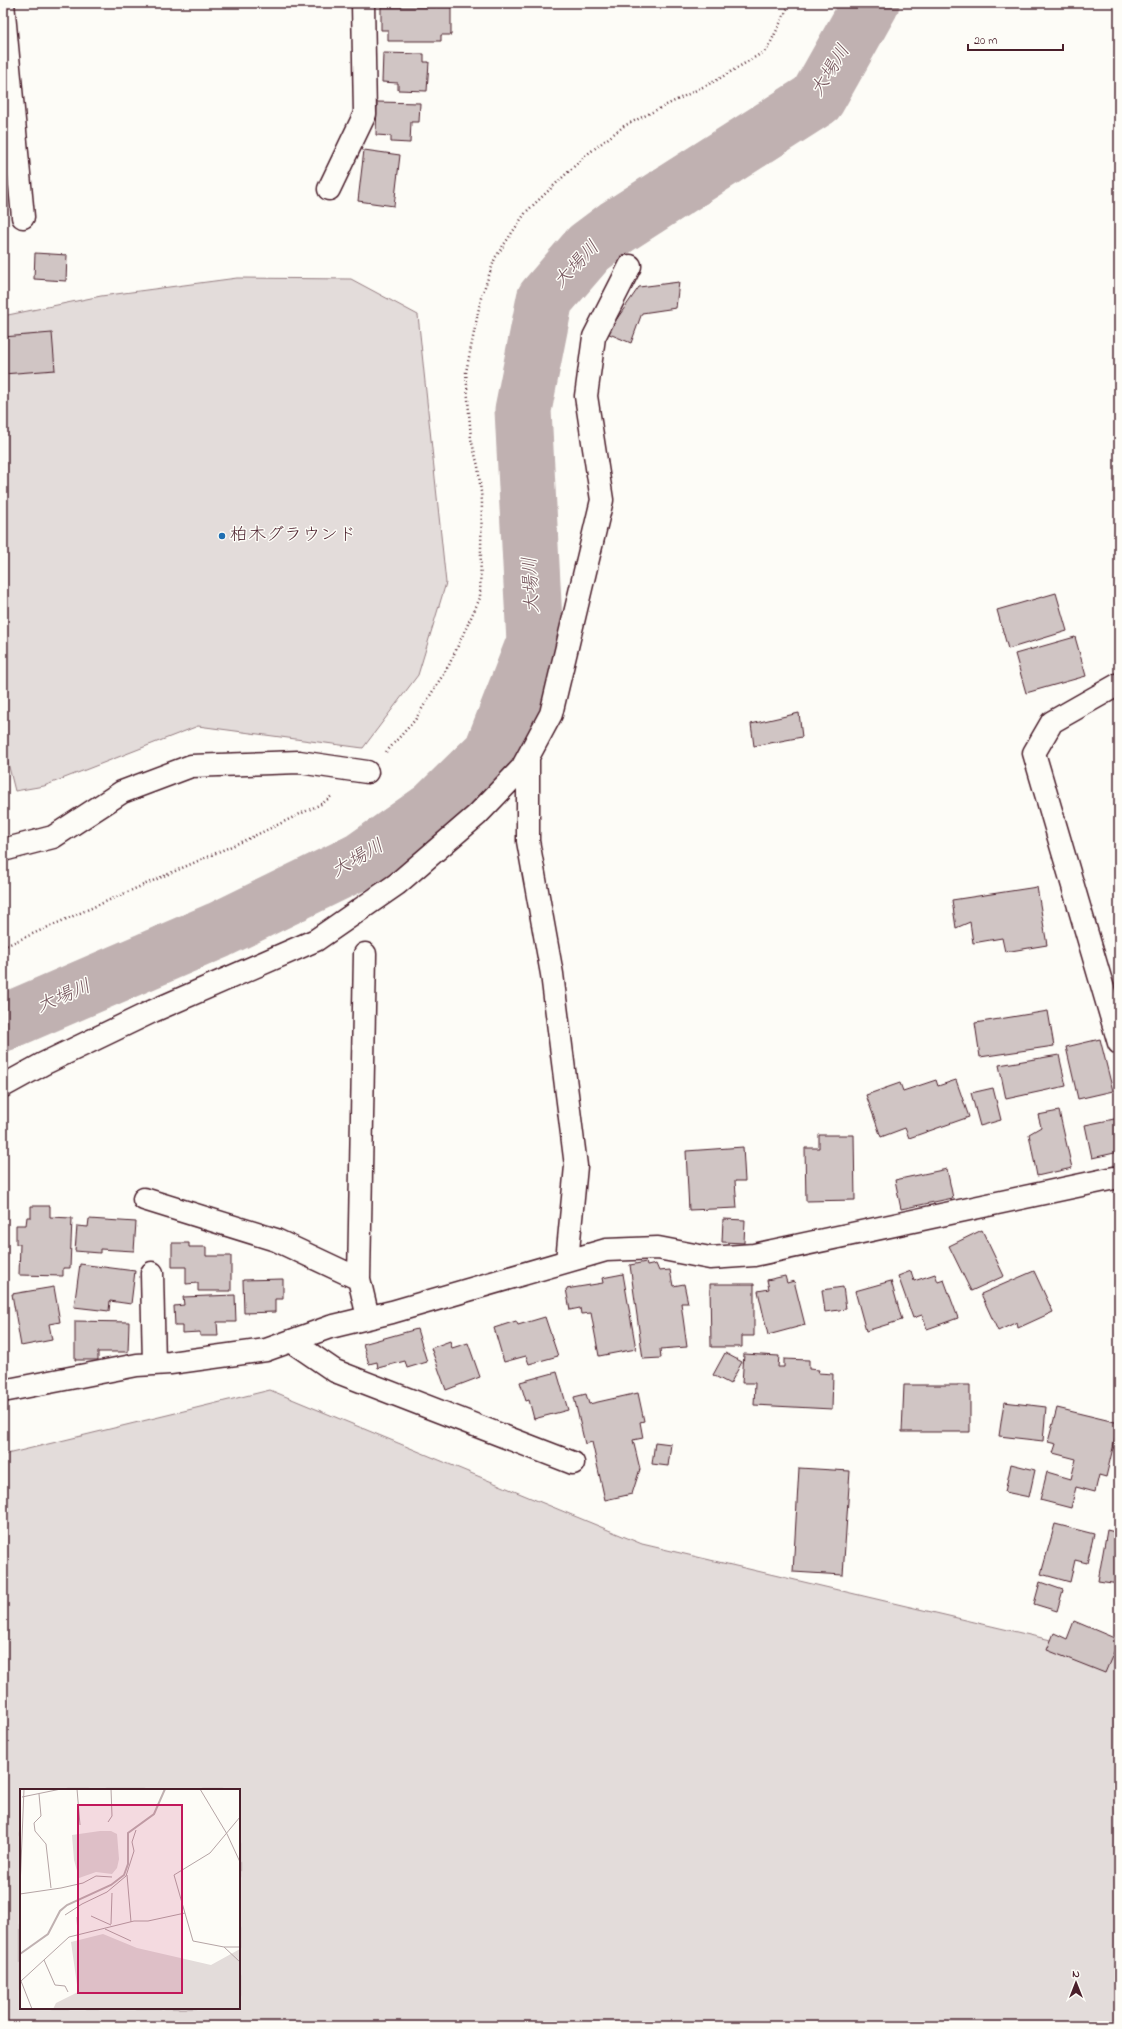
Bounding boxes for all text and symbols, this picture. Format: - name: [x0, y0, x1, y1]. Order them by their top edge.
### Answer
- scale bar: [968, 26, 1063, 52]
- text: 20 m: [974, 32, 997, 50]
- water label: 大場川: [804, 40, 858, 102]
- water label: 大場川: [547, 235, 607, 295]
- place label: 柏木グラウンド: [230, 523, 356, 549]
- marker: 柏木グラウンド: [217, 531, 227, 541]
- water label: 大場川: [517, 556, 547, 614]
- water label: 大場川: [327, 833, 389, 885]
- water label: 大場川: [32, 973, 96, 1021]
- inset map: [20, 1789, 240, 2009]
- north arrow: [1056, 1963, 1096, 2003]
- text: N: [1072, 1966, 1080, 1982]

